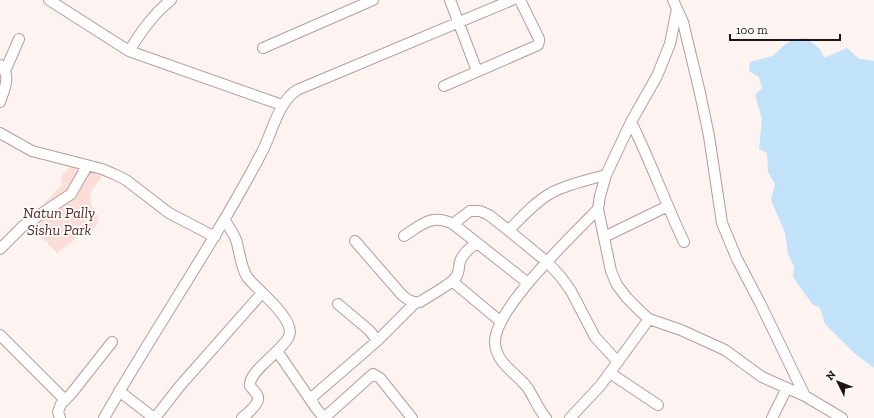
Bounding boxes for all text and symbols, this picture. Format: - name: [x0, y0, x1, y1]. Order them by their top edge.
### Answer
- scale bar: [730, 16, 840, 42]
- text: 100 m: [736, 23, 768, 37]
- park label: Natun Pally Sishu Park: [23, 204, 95, 239]
- north arrow: [818, 362, 858, 402]
- text: N: [823, 368, 839, 383]

